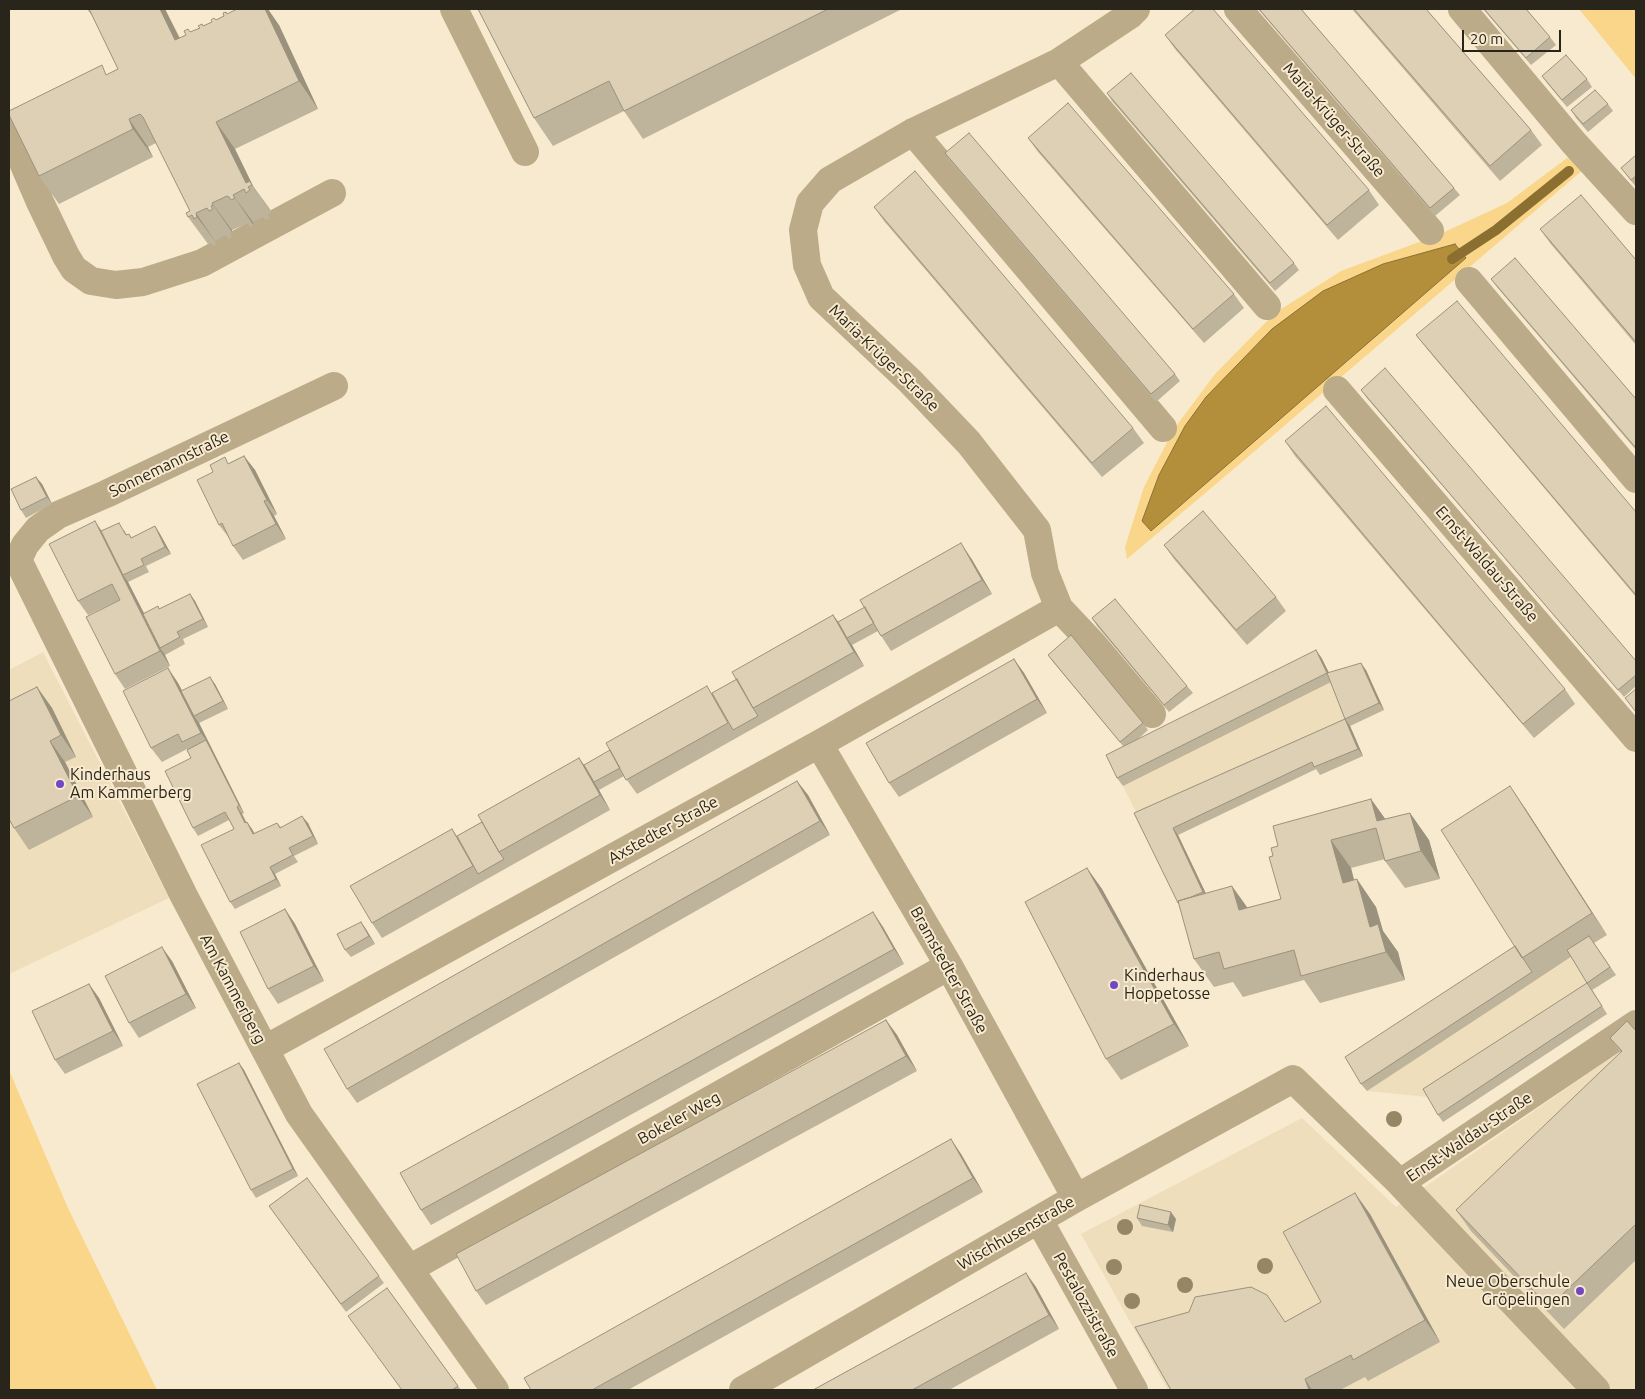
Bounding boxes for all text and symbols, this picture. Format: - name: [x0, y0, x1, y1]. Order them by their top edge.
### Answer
- scale bar: [1465, 20, 1564, 52]
- text: 20 m: [1470, 30, 1503, 47]
- street label: Maria-Krüger-Straße: [1279, 59, 1389, 181]
- street label: Maria-Krüger-Straße: [825, 300, 943, 416]
- street label: Sonnemannstraße: [106, 427, 232, 501]
- street label: Ernst-Waldau-Straße: [1431, 502, 1543, 626]
- place label: Kinderhaus Am Kammerberg: [70, 765, 192, 803]
- marker: Kinderhaus Am Kammerberg: [54, 778, 66, 790]
- street label: Axstedter Straße: [605, 792, 721, 868]
- street label: Bramstedter Straße: [906, 903, 992, 1037]
- street label: Am Kammerberg: [196, 931, 270, 1047]
- place label: Kinderhaus Hoppetosse: [1124, 966, 1210, 1004]
- marker: Kinderhaus Hoppetosse: [1108, 979, 1120, 991]
- street label: Bokeler Weg: [634, 1087, 724, 1149]
- street label: Ernst-Waldau-Straße: [1403, 1088, 1535, 1186]
- street label: Wischhusenstraße: [954, 1192, 1078, 1274]
- street label: Pestalozzistraße: [1049, 1249, 1123, 1361]
- place label: Neue Oberschule Gröpelingen: [1446, 1272, 1570, 1310]
- marker: Neue Oberschule Gröpelingen: [1574, 1285, 1586, 1297]

